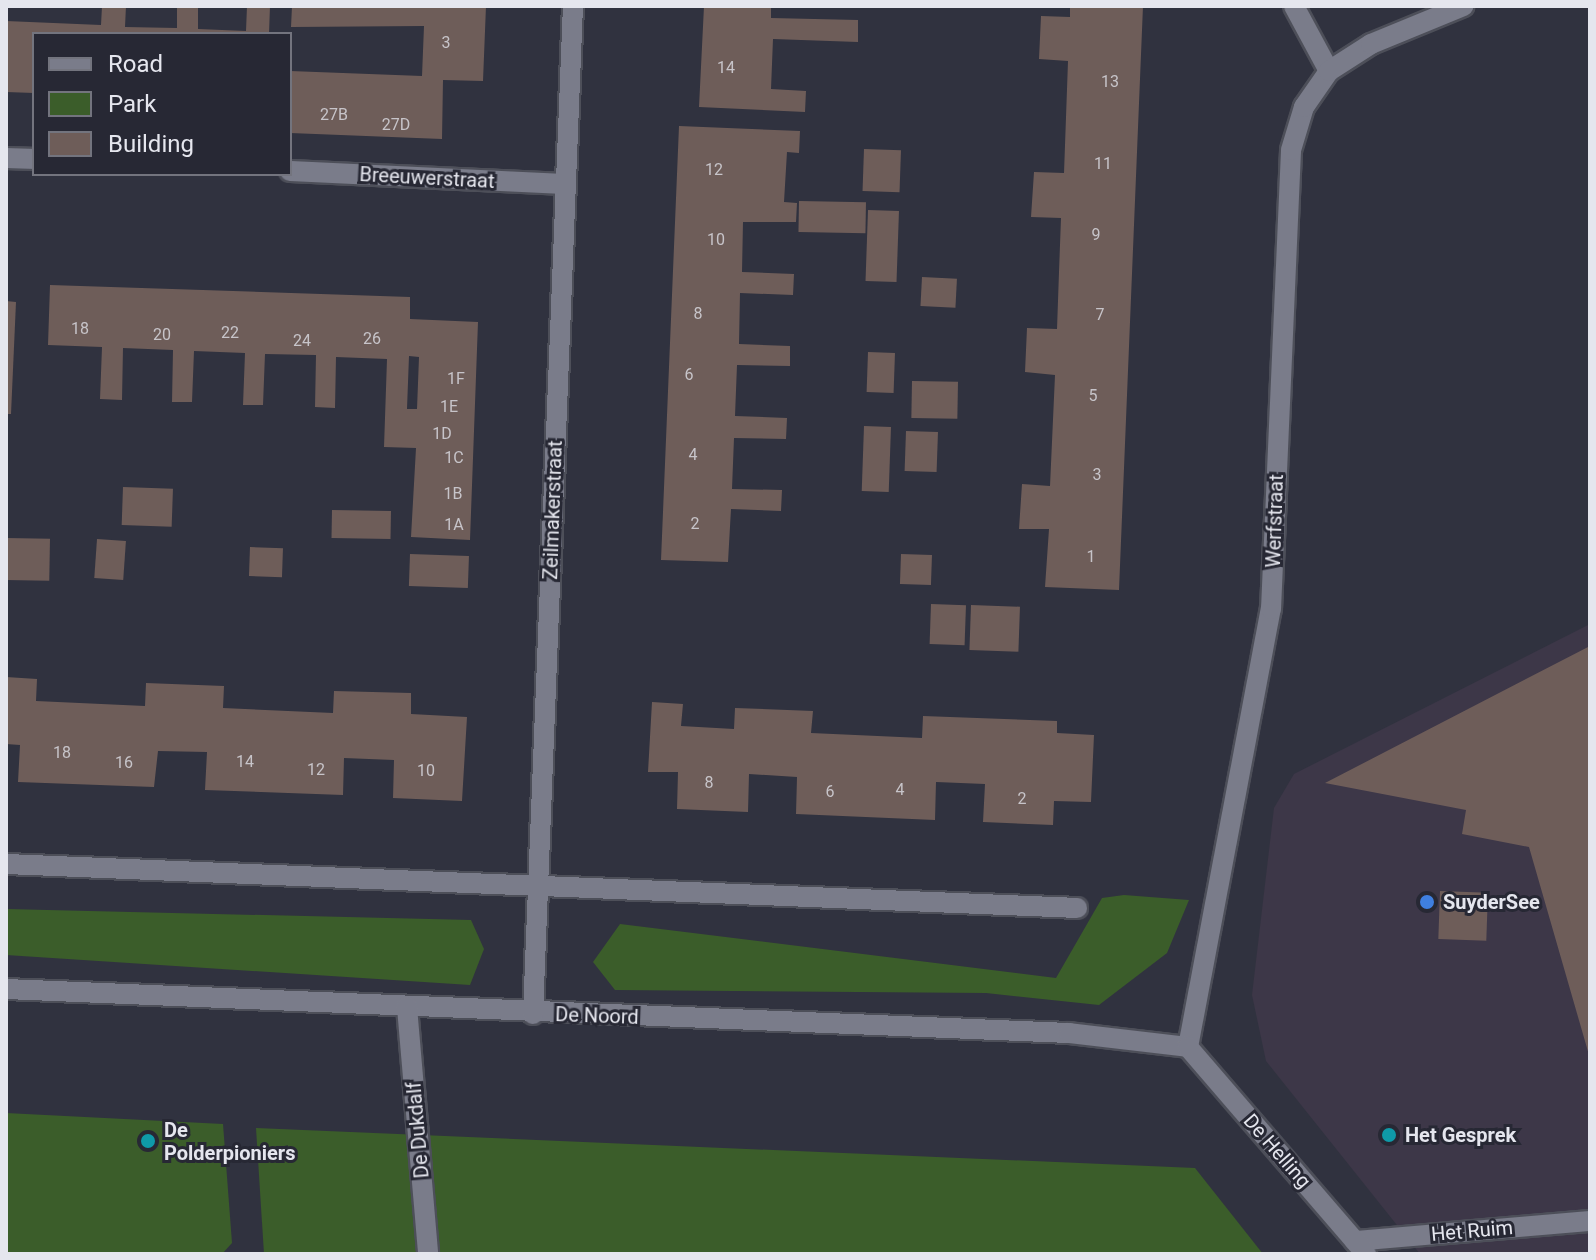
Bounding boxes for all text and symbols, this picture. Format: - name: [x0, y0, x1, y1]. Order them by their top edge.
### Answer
- legend: [32, 32, 292, 176]
- house number: 3: [442, 33, 450, 53]
- text: Road: [108, 50, 163, 78]
- house number: 14: [717, 58, 735, 78]
- house number: 13: [1101, 72, 1119, 92]
- text: Park: [108, 90, 156, 118]
- house number: 27B: [320, 105, 348, 125]
- house number: 27D: [382, 115, 410, 135]
- text: Building: [108, 130, 194, 158]
- house number: 11: [1094, 154, 1112, 174]
- house number: 12: [705, 160, 723, 180]
- street label: Breeuwerstraat: [359, 162, 495, 194]
- house number: 9: [1092, 225, 1100, 245]
- house number: 10: [707, 230, 725, 250]
- house number: 8: [694, 304, 702, 324]
- house number: 7: [1096, 305, 1104, 325]
- house number: 18: [71, 319, 89, 339]
- house number: 22: [221, 323, 239, 343]
- house number: 20: [153, 325, 171, 345]
- house number: 26: [363, 329, 381, 349]
- house number: 24: [293, 331, 311, 351]
- house number: 6: [685, 365, 693, 385]
- house number: 1F: [447, 369, 465, 389]
- house number: 5: [1089, 386, 1097, 406]
- house number: 1E: [440, 397, 458, 417]
- house number: 1D: [432, 424, 452, 444]
- street label: Zeilmakerstraat: [539, 440, 567, 580]
- house number: 4: [689, 445, 697, 465]
- house number: 1C: [444, 448, 464, 468]
- house number: 3: [1093, 465, 1101, 485]
- street label: Werfstraat: [1261, 474, 1289, 568]
- house number: 1B: [444, 484, 462, 504]
- house number: 2: [691, 514, 699, 534]
- house number: 1A: [444, 515, 464, 535]
- house number: 1: [1087, 547, 1095, 567]
- house number: 18: [53, 743, 71, 763]
- house number: 14: [236, 752, 254, 772]
- house number: 16: [115, 753, 133, 773]
- house number: 12: [307, 760, 325, 780]
- house number: 10: [417, 761, 435, 781]
- house number: 8: [705, 773, 713, 793]
- house number: 4: [896, 780, 904, 800]
- house number: 6: [826, 782, 834, 802]
- house number: 2: [1018, 789, 1026, 809]
- place label: SuyderSee: [1443, 890, 1540, 914]
- marker: SuyderSee: [1418, 893, 1436, 911]
- street label: De Noord: [555, 1003, 639, 1029]
- street label: De Dukdalf: [402, 1081, 434, 1179]
- street label: De Helling: [1238, 1109, 1316, 1193]
- place label: De Polderpioniers: [164, 1118, 295, 1165]
- place label: Het Gesprek: [1405, 1123, 1516, 1147]
- marker: Het Gesprek: [1380, 1126, 1398, 1144]
- marker: De Polderpioniers: [139, 1132, 157, 1150]
- street label: Het Ruim: [1430, 1215, 1514, 1247]

